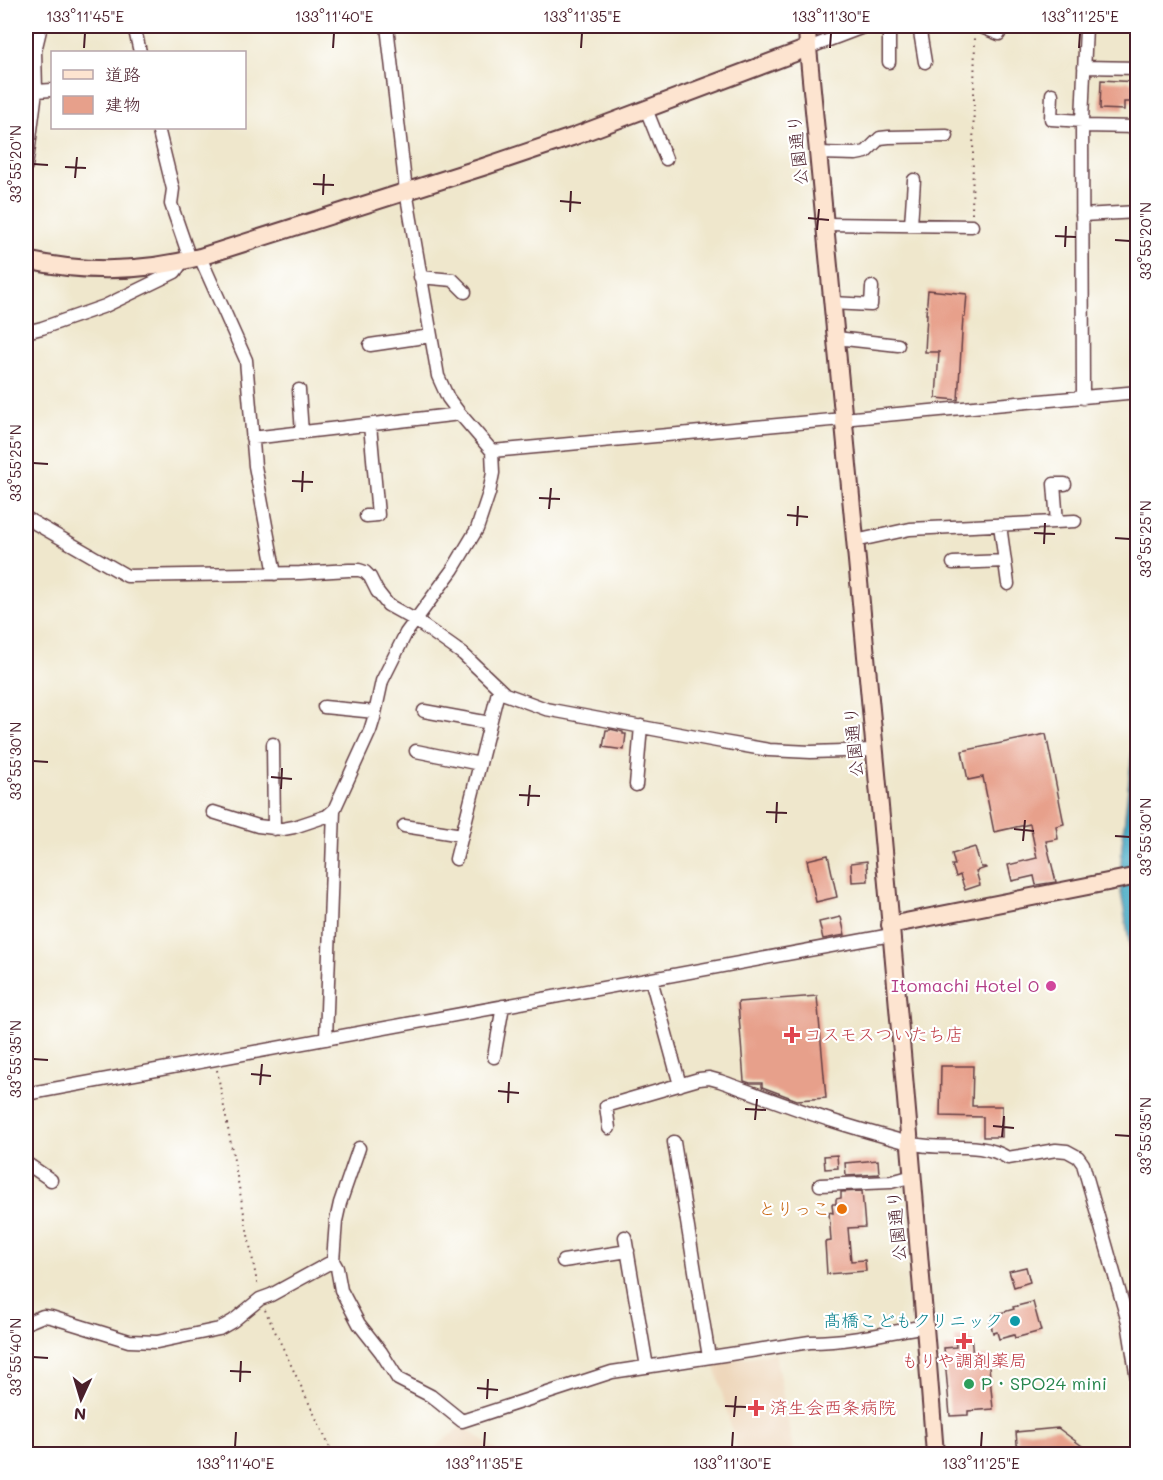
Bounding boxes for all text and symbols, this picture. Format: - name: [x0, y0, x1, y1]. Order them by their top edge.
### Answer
- text: 133°11'45"E: [46, 6, 125, 26]
- text: 133°11'40"E: [295, 6, 374, 26]
- text: 133°11'35"E: [543, 6, 622, 26]
- text: 133°11'30"E: [792, 6, 871, 26]
- text: 133°11'25"E: [1041, 6, 1119, 26]
- legend: [51, 51, 246, 129]
- text: 道路: [105, 62, 141, 86]
- text: 建物: [105, 92, 141, 116]
- street label: 公園通り: [781, 113, 813, 187]
- text: 33°55'20"N: [5, 125, 25, 203]
- text: 33°55'20"N: [1135, 202, 1155, 280]
- text: 33°55'25"N: [5, 424, 25, 502]
- text: 33°55'25"N: [1135, 500, 1155, 578]
- street label: 公園通り: [838, 705, 868, 779]
- text: 33°55'30"N: [5, 722, 25, 800]
- text: 33°55'30"N: [1135, 798, 1155, 876]
- place label: Itomachi Hotel 0: [891, 973, 1039, 997]
- marker: Itomachi Hotel 0: [1044, 979, 1058, 993]
- text: 33°55'35"N: [5, 1020, 25, 1098]
- place label: コスモスついたち店: [804, 1022, 963, 1046]
- marker: コスモスついたち店: [785, 1028, 799, 1042]
- text: 33°55'35"N: [1135, 1097, 1155, 1175]
- street label: 公園通り: [881, 1189, 911, 1263]
- place label: とりっこ: [758, 1196, 830, 1220]
- marker: とりっこ: [835, 1202, 849, 1216]
- place label: 髙橋こどもクリニック: [823, 1308, 1003, 1332]
- marker: 髙橋こどもクリニック: [1008, 1314, 1022, 1328]
- text: 33°55'40"N: [5, 1318, 25, 1396]
- marker: もりや調剤薬局: [957, 1334, 971, 1348]
- place label: もりや調剤薬局: [901, 1348, 1027, 1372]
- north arrow: [51, 1369, 111, 1429]
- place label: P・SPO24 mini: [981, 1371, 1107, 1395]
- marker: P・SPO24 mini: [962, 1377, 976, 1391]
- place label: 済生会西条病院: [770, 1395, 896, 1419]
- marker: 済生会西条病院: [747, 1399, 765, 1417]
- text: N: [73, 1404, 87, 1425]
- text: 133°11'40"E: [196, 1453, 275, 1473]
- text: 133°11'35"E: [445, 1453, 524, 1473]
- text: 133°11'30"E: [693, 1453, 772, 1473]
- text: 133°11'25"E: [942, 1453, 1020, 1473]

